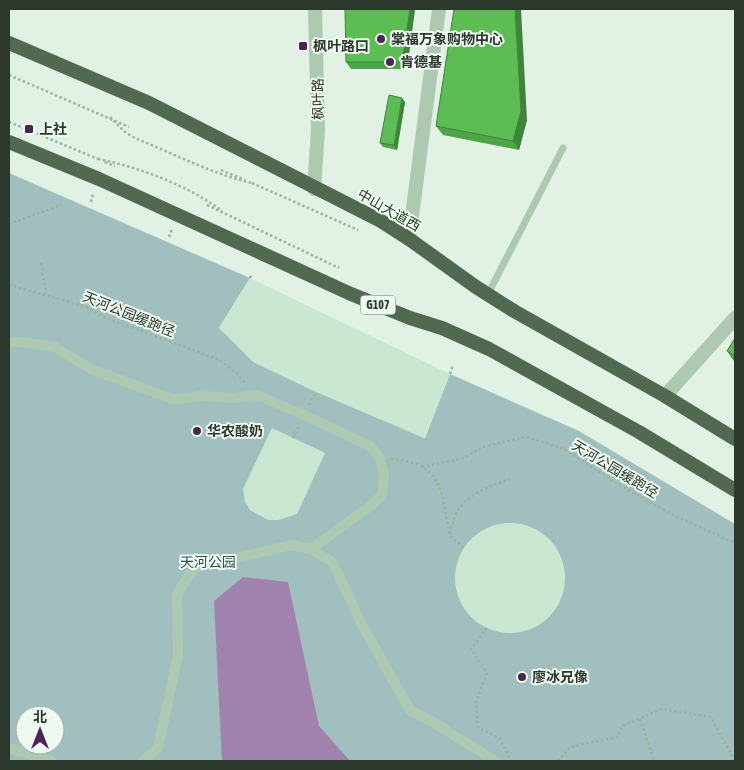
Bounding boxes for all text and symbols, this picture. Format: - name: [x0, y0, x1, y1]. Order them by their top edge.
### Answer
- place label: 棠福万象购物中心: [391, 31, 503, 47]
- marker: 棠福万象购物中心: [375, 33, 387, 45]
- place label: 枫叶路口: [313, 38, 369, 54]
- marker: 枫叶路口: [297, 40, 309, 52]
- place label: 肯德基: [400, 54, 442, 70]
- marker: 肯德基: [384, 56, 396, 68]
- street label: 枫叶路: [310, 78, 326, 120]
- place label: 上社: [39, 121, 67, 137]
- marker: 上社: [23, 123, 35, 135]
- street label: 中山大道西: [355, 186, 423, 234]
- street label: 天河公园缓跑径: [81, 288, 177, 340]
- road number: G107: [360, 296, 396, 314]
- place label: 华农酸奶: [207, 423, 263, 439]
- marker: 华农酸奶: [191, 425, 203, 437]
- street label: 天河公园缓跑径: [569, 437, 661, 501]
- park label: 天河公园: [180, 554, 236, 570]
- place label: 廖冰兄像: [532, 669, 588, 685]
- marker: 廖冰兄像: [516, 671, 528, 683]
- north arrow: [15, 705, 65, 755]
- text: 北: [33, 709, 47, 725]

